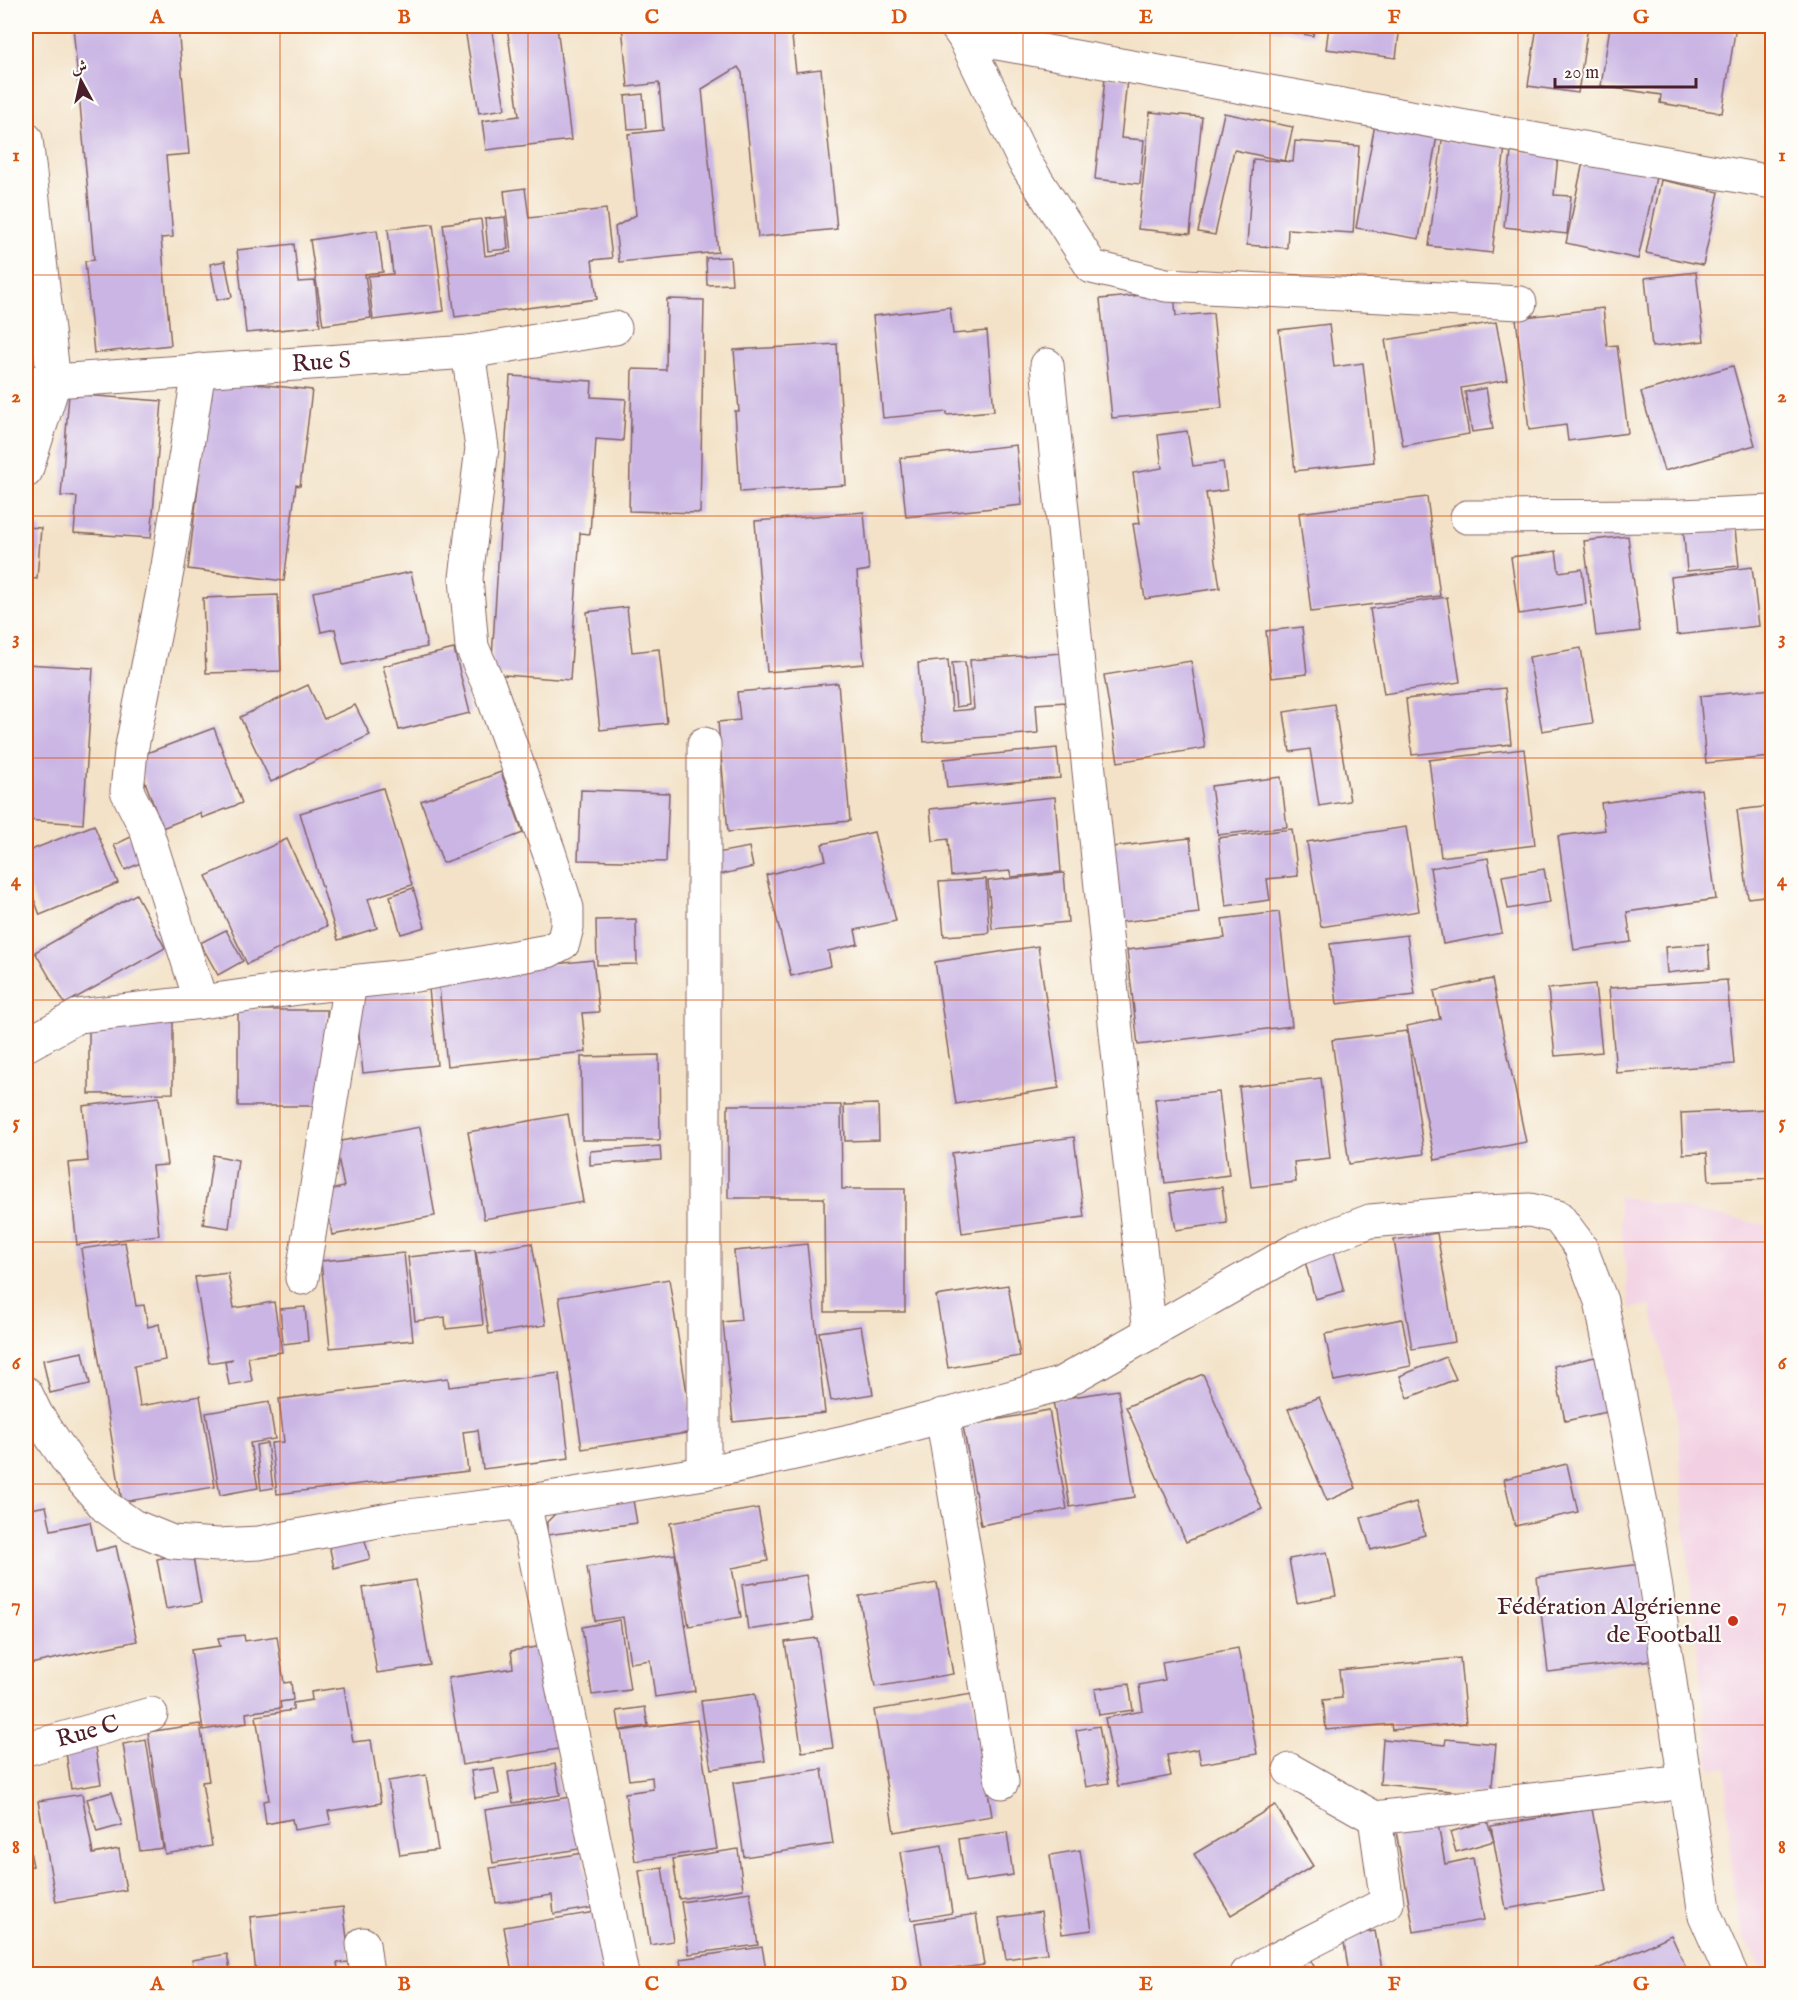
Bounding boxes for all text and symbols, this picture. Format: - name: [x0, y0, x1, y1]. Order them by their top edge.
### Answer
- text: A: [149, 5, 165, 30]
- text: B: [397, 5, 411, 30]
- text: C: [645, 5, 659, 30]
- text: D: [891, 5, 907, 30]
- text: E: [1139, 5, 1153, 30]
- text: F: [1388, 5, 1401, 30]
- text: G: [1633, 5, 1650, 30]
- north arrow: [51, 51, 111, 111]
- scale bar: [1555, 51, 1696, 89]
- text: ش: [70, 57, 88, 79]
- text: 20 m: [1564, 62, 1599, 85]
- text: 1: [12, 143, 20, 168]
- text: 1: [1778, 143, 1786, 168]
- street label: Rue S: [291, 345, 352, 380]
- text: 2: [11, 384, 21, 409]
- text: 2: [1777, 384, 1787, 409]
- text: 3: [12, 626, 20, 651]
- text: 3: [1778, 626, 1786, 651]
- text: 4: [11, 868, 22, 893]
- text: 4: [1777, 868, 1788, 893]
- text: 5: [12, 1110, 20, 1135]
- text: 5: [1778, 1110, 1786, 1135]
- text: 6: [12, 1351, 22, 1376]
- text: 6: [1778, 1351, 1788, 1376]
- place label: Fédération Algérienne de Football: [1497, 1592, 1721, 1651]
- text: 7: [11, 1593, 21, 1618]
- text: 7: [1777, 1593, 1787, 1618]
- marker: Fédération Algérienne de Football: [1726, 1614, 1740, 1628]
- street label: Rue C: [53, 1708, 123, 1755]
- text: 8: [12, 1835, 20, 1860]
- text: 8: [1778, 1835, 1786, 1860]
- text: A: [149, 1972, 165, 1997]
- text: B: [397, 1972, 411, 1997]
- text: C: [645, 1972, 659, 1997]
- text: D: [891, 1972, 907, 1997]
- text: E: [1139, 1972, 1153, 1997]
- text: F: [1388, 1972, 1401, 1997]
- text: G: [1633, 1972, 1650, 1997]

